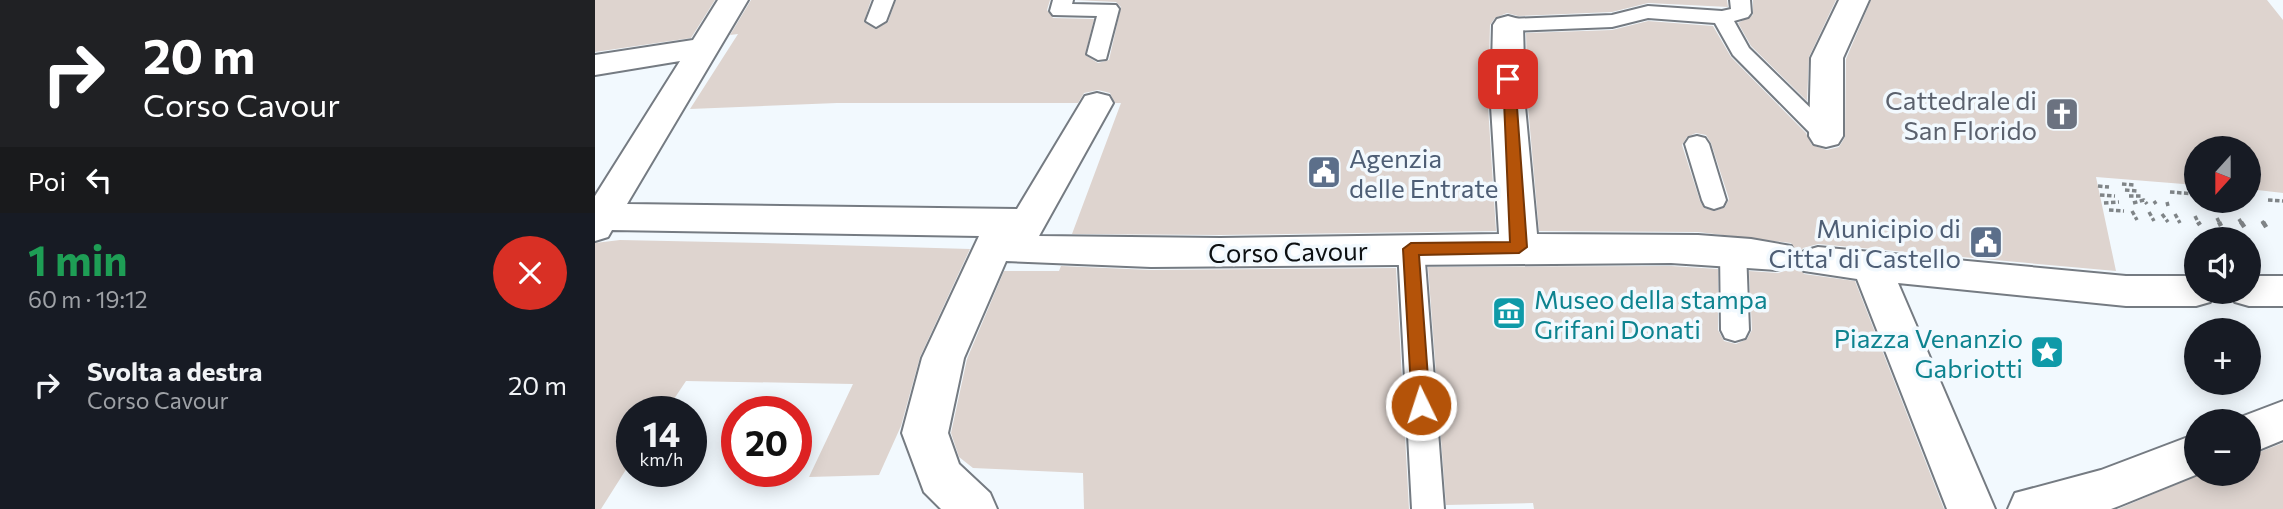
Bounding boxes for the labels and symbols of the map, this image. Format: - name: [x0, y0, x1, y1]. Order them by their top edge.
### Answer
- pin: [1478, 49, 1538, 109]
- place label: Cattedrale di San Florido: [1885, 84, 2037, 145]
- church icon: Cattedrale di San Florido: [2043, 95, 2081, 133]
- north arrow: [2184, 136, 2261, 214]
- place label: Agenzia delle Entrate: [1349, 142, 1499, 203]
- public building icon: Agenzia delle Entrate: [1305, 153, 1343, 191]
- place label: Municipio di Citta' di Castello: [1769, 212, 1961, 273]
- public building icon: Municipio di Citta' di Castello: [1967, 223, 2005, 261]
- street label: Corso Cavour: [1208, 234, 1368, 268]
- place label: Museo della stampa Grifani Donati: [1534, 283, 1768, 344]
- museum icon: Museo della stampa Grifani Donati: [1490, 294, 1528, 332]
- place label: Piazza Venanzio Gabriotti: [1834, 322, 2023, 383]
- place icon: Piazza Venanzio Gabriotti: [2028, 333, 2066, 371]
- position arrow: [1384, 368, 1458, 442]
- speed limit sign: 20: [721, 396, 812, 487]

